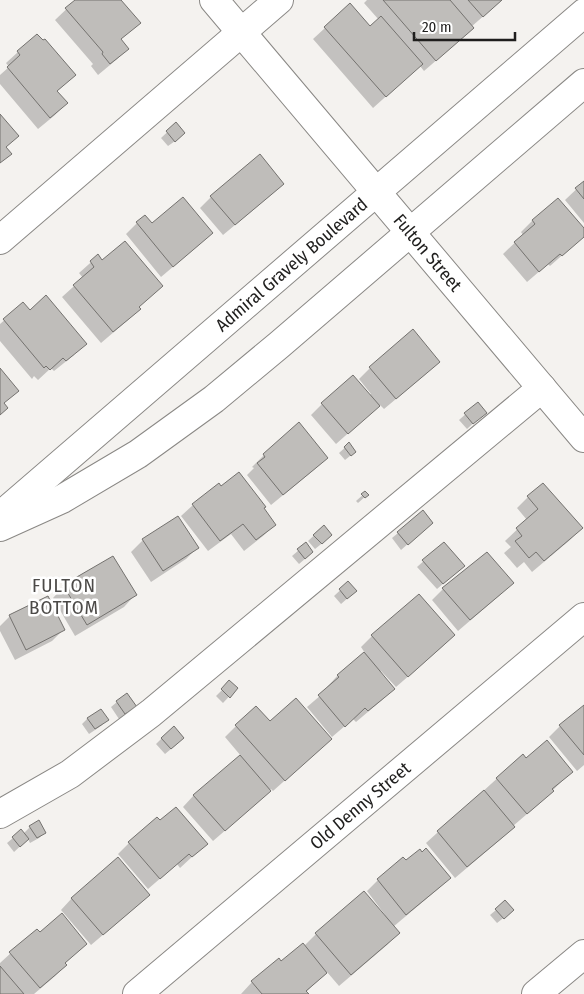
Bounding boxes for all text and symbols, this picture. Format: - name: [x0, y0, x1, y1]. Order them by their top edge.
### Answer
- scale bar: [414, 10, 515, 42]
- text: 20 m: [422, 18, 452, 36]
- street label: Admiral Gravely Boulevard: [211, 193, 372, 336]
- street label: Fulton Street: [389, 210, 467, 296]
- district label: FULTON BOTTOM: [29, 574, 99, 619]
- street label: Old Denny Street: [305, 757, 415, 854]

